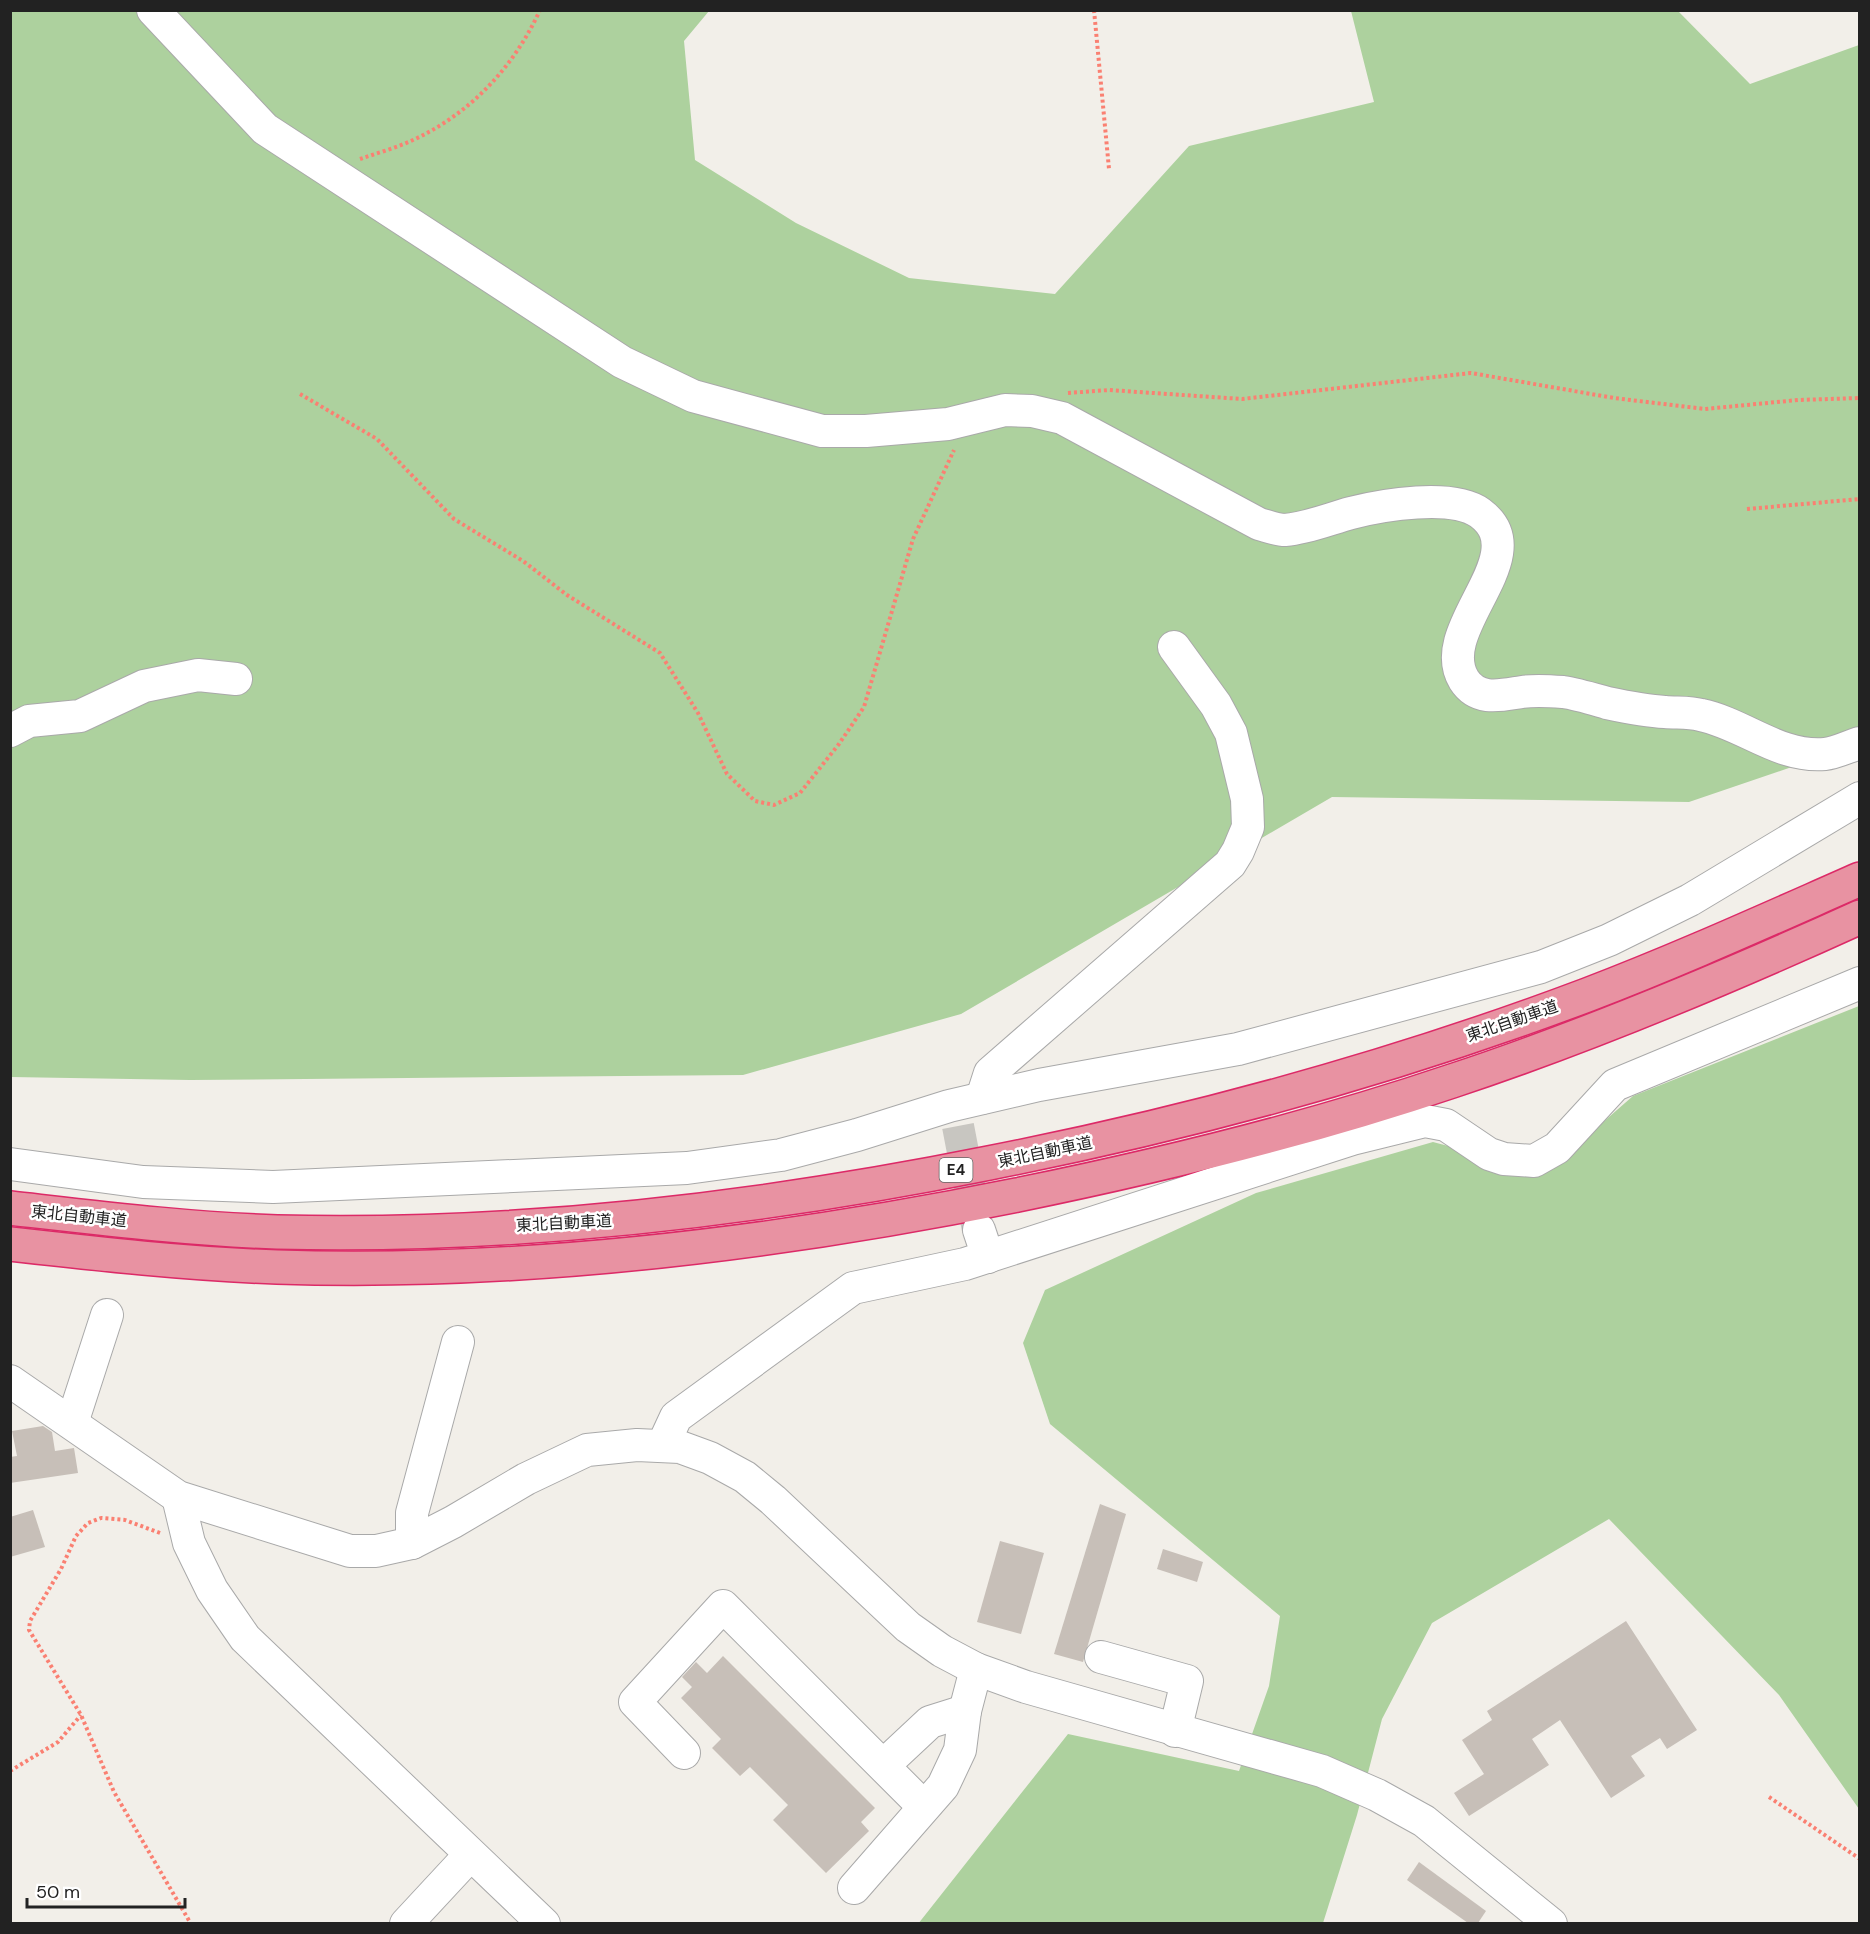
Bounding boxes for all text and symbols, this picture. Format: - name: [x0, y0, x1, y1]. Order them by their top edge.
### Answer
- street label: 東北自動車道: [1463, 995, 1561, 1047]
- street label: 東北自動車道: [996, 1132, 1094, 1172]
- road number: E4: [940, 1158, 972, 1182]
- street label: 東北自動車道: [30, 1201, 128, 1231]
- street label: 東北自動車道: [516, 1210, 612, 1236]
- scale bar: [27, 1871, 184, 1909]
- text: 50 m: [36, 1880, 80, 1904]

